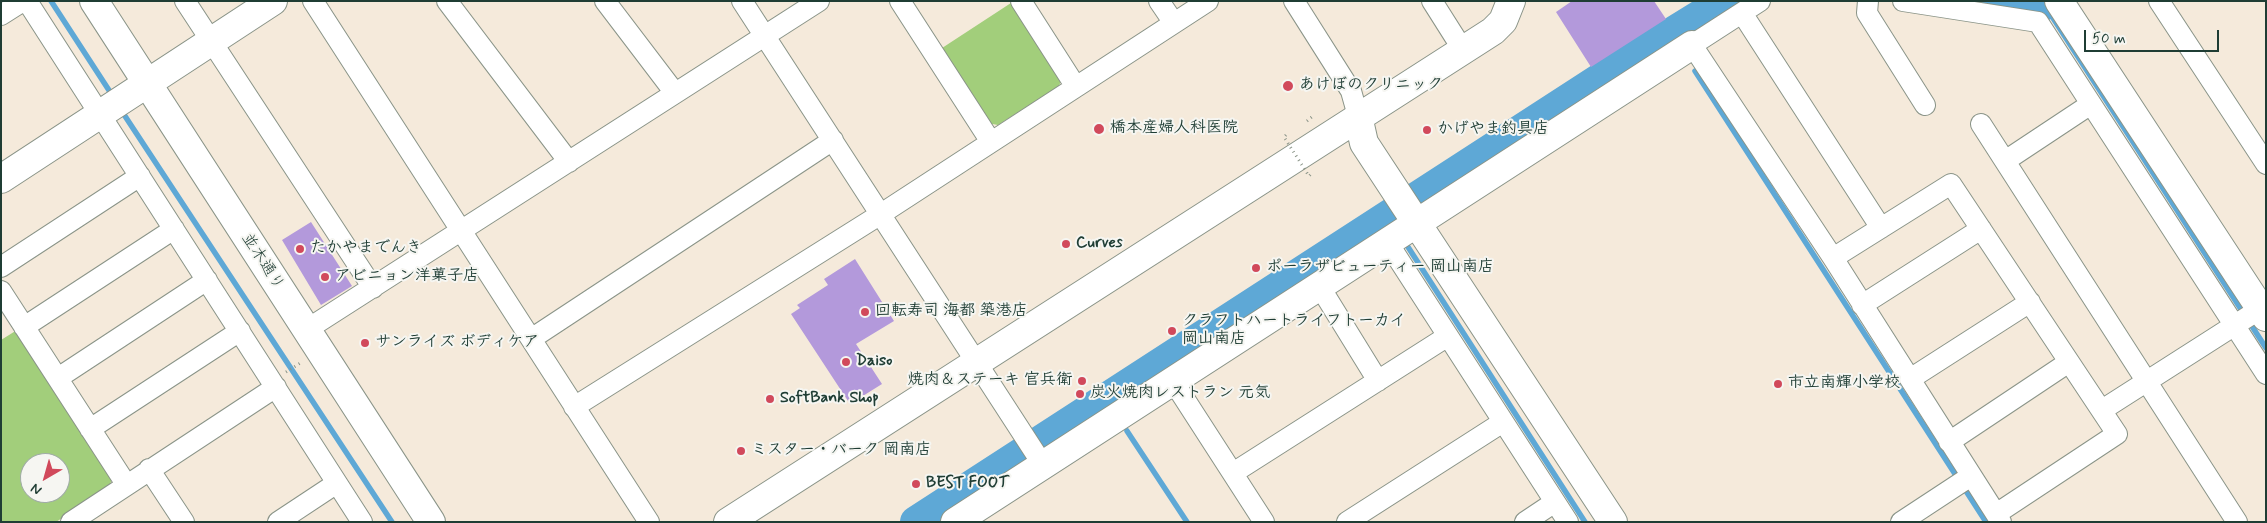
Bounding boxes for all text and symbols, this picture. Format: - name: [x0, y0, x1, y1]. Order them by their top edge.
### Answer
- scale bar: [2087, 20, 2222, 52]
- text: 50 m: [2092, 29, 2126, 49]
- place label: あけぼのクリニック: [1299, 76, 1443, 96]
- marker: あけぼのクリニック: [1281, 79, 1295, 93]
- place label: 橋本産婦人科医院: [1110, 119, 1238, 139]
- place label: かげやま釣具店: [1437, 120, 1549, 140]
- marker: 橋本産婦人科医院: [1092, 122, 1106, 136]
- marker: かげやま釣具店: [1421, 124, 1433, 136]
- street label: 並木通り: [237, 230, 287, 294]
- place label: Curves: [1076, 234, 1123, 254]
- marker: Curves: [1060, 238, 1072, 250]
- place label: たかやまでんき: [310, 239, 422, 259]
- marker: たかやまでんき: [294, 243, 306, 255]
- place label: ポーラザビューティー 岡山南店: [1266, 258, 1494, 278]
- marker: ポーラザビューティー 岡山南店: [1250, 262, 1262, 274]
- place label: アビニョン洋菓子店: [335, 267, 479, 287]
- marker: アビニョン洋菓子店: [319, 271, 331, 283]
- place label: 回転寿司 海都 築港店: [875, 302, 1028, 322]
- marker: 回転寿司 海都 築港店: [859, 306, 871, 318]
- place label: クラフトハートライフトーカイ 岡山南店: [1182, 312, 1406, 350]
- marker: クラフトハートライフトーカイ 岡山南店: [1166, 325, 1178, 337]
- place label: サンライズ ボディケア: [375, 333, 539, 353]
- marker: サンライズ ボディケア: [359, 337, 371, 349]
- place label: Daiso: [856, 352, 892, 372]
- marker: Daiso: [840, 356, 852, 368]
- place label: 焼肉＆ステーキ 官兵衛: [908, 371, 1072, 391]
- place label: 市立南輝小学校: [1788, 374, 1900, 394]
- marker: 焼肉＆ステーキ 官兵衛: [1076, 375, 1088, 387]
- marker: 市立南輝小学校: [1772, 378, 1784, 390]
- place label: 炭火焼肉レストラン 元気: [1090, 384, 1270, 404]
- marker: 炭火焼肉レストラン 元気: [1074, 388, 1086, 400]
- place label: SoftBank Shop: [780, 389, 879, 409]
- marker: SoftBank Shop: [764, 393, 776, 405]
- place label: ミスター・バーク 岡南店: [751, 441, 931, 461]
- marker: ミスター・バーク 岡南店: [735, 445, 747, 457]
- north arrow: [20, 453, 70, 503]
- place label: BEST FOOT: [926, 474, 1009, 494]
- marker: BEST FOOT: [910, 478, 922, 490]
- text: N: [27, 479, 46, 499]

